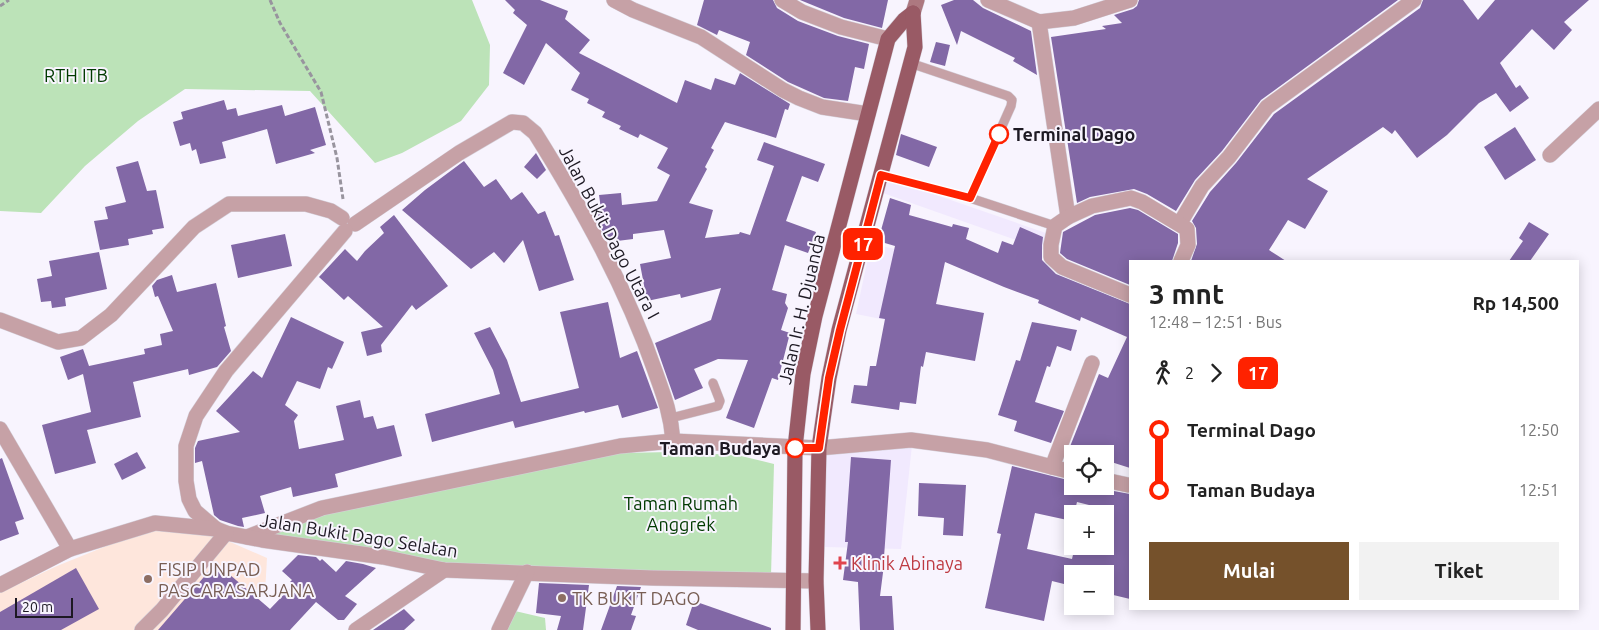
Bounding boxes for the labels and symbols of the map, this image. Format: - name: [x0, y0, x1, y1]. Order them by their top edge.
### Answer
- park label: RTH ITB: [44, 65, 108, 85]
- marker: Terminal Dago: [989, 124, 1009, 144]
- place label: Terminal Dago: [1013, 124, 1135, 144]
- street label: Jalan Bukit Dago Utara I: [556, 142, 664, 322]
- line badge: 17: [840, 228, 886, 260]
- street label: Jalan Ir. H. Djuanda: [774, 232, 828, 386]
- place label: Taman Budaya: [659, 438, 781, 458]
- marker: Taman Budaya: [785, 438, 805, 458]
- park label: Taman Rumah Anggrek: [624, 493, 738, 534]
- street label: Jalan Bukit Dago Selatan: [259, 509, 459, 561]
- place label: Klinik Abinaya: [851, 553, 963, 573]
- marker: Klinik Abinaya: [833, 556, 847, 570]
- place label: FISIP UNPAD PASCARASARJANA: [158, 559, 314, 600]
- marker: FISIP UNPAD PASCARASARJANA: [142, 573, 154, 585]
- place label: TK BUKIT DAGO: [572, 588, 700, 608]
- marker: TK BUKIT DAGO: [556, 592, 568, 604]
- scale bar: [15, 595, 72, 618]

